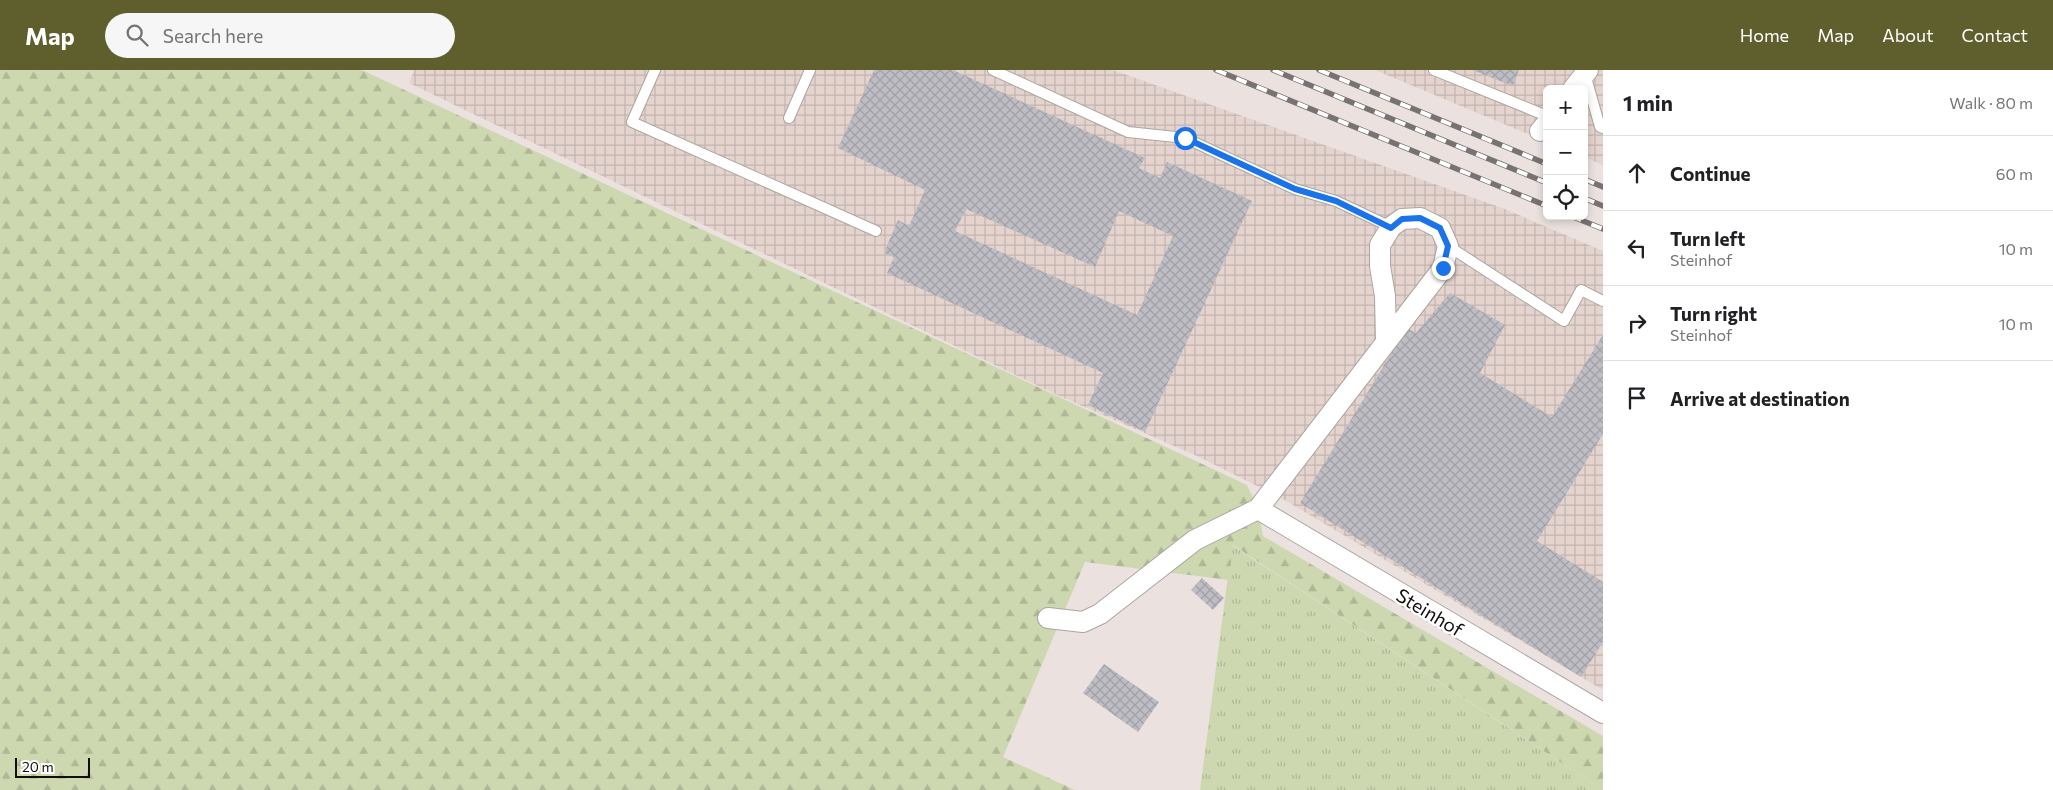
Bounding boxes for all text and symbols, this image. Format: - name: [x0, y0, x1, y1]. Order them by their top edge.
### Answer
- search box: [105, 13, 455, 58]
- text: Map: [25, 21, 75, 50]
- icon: search: [123, 21, 151, 49]
- text: Search here: [163, 24, 263, 47]
- text: Home: [1740, 24, 1789, 46]
- text: Map: [1817, 24, 1854, 46]
- text: About: [1882, 24, 1934, 46]
- text: Contact: [1962, 24, 2028, 46]
- map controls: [1543, 85, 1588, 220]
- button: +: [1543, 85, 1588, 130]
- text: 1 min: [1623, 90, 1673, 115]
- text: Walk · 80 m: [1949, 93, 2033, 112]
- route start: [1174, 127, 1197, 150]
- button: −: [1543, 130, 1588, 175]
- icon: ahead: [1623, 159, 1651, 187]
- text: Continue: [1670, 162, 1750, 185]
- text: 60 m: [1996, 164, 2033, 183]
- button: locate: [1543, 175, 1588, 220]
- text: Turn left: [1670, 227, 1745, 250]
- icon: left: [1623, 234, 1651, 262]
- text: 10 m: [1999, 239, 2033, 258]
- text: Steinhof: [1670, 250, 1732, 269]
- route end: [1432, 257, 1455, 280]
- text: Turn right: [1670, 302, 1757, 325]
- icon: right: [1623, 309, 1651, 337]
- text: 10 m: [1999, 314, 2033, 333]
- text: Steinhof: [1670, 325, 1732, 344]
- icon: arrive: [1623, 384, 1651, 412]
- text: Arrive at destination: [1670, 387, 1850, 410]
- street label: Steinhof: [1392, 583, 1468, 641]
- scale bar: [15, 755, 90, 778]
- text: 20 m: [22, 758, 54, 775]

